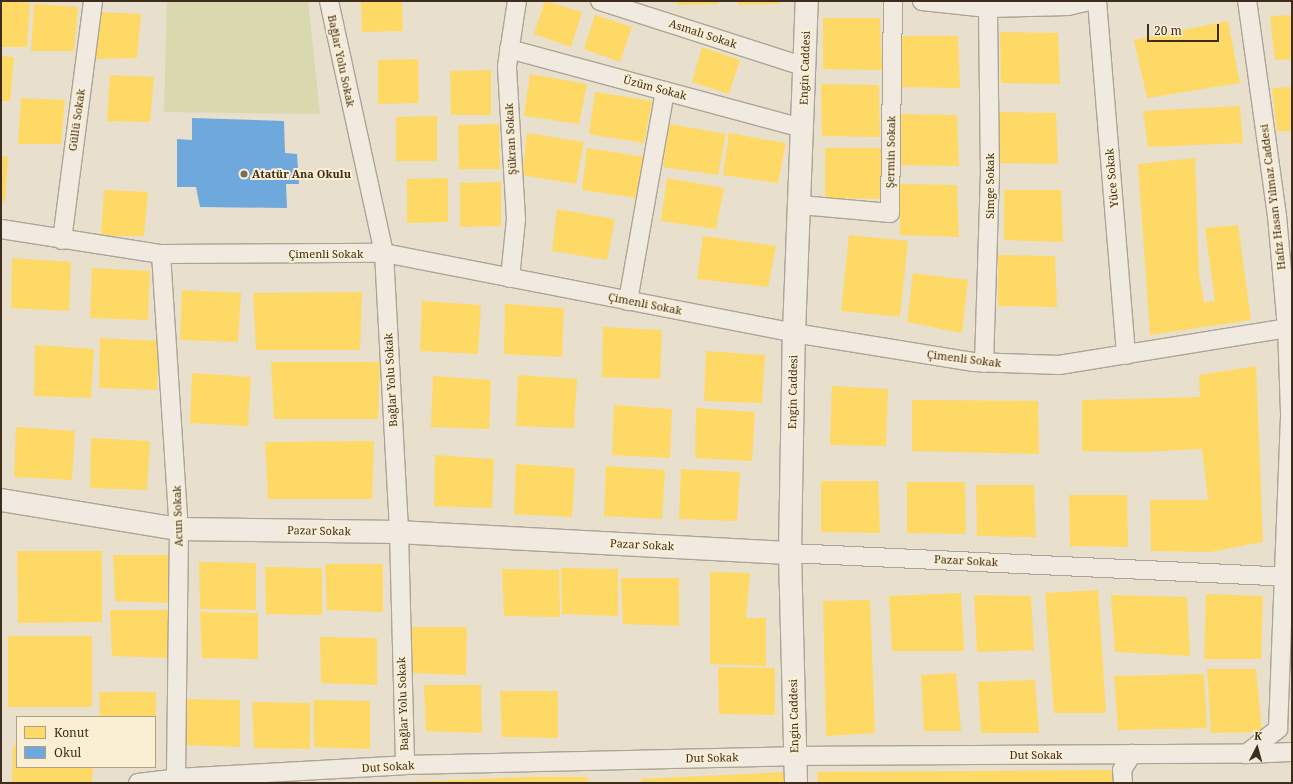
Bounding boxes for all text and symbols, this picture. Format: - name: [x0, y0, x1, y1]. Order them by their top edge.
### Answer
- street label: Bağlar Yolu Sokak: [325, 14, 357, 108]
- scale bar: [1149, 16, 1221, 42]
- street label: Asmalı Sokak: [667, 17, 739, 51]
- text: 20 m: [1154, 22, 1182, 39]
- street label: Engin Caddesi: [797, 31, 813, 105]
- street label: Üzüm Sokak: [622, 73, 688, 103]
- street label: Güllü Sokak: [66, 88, 88, 152]
- street label: Şükran Sokak: [503, 103, 519, 175]
- street label: Şermin Sokak: [884, 116, 898, 188]
- street label: Hafız Hasan Yılmaz Caddesi: [1258, 123, 1288, 271]
- street label: Yüce Sokak: [1103, 148, 1121, 208]
- street label: Simge Sokak: [983, 153, 997, 219]
- place label: Atatür Ana Okulu: [252, 167, 351, 181]
- marker: Atatür Ana Okulu: [239, 169, 249, 179]
- street label: Çimenli Sokak: [289, 247, 363, 261]
- street label: Çimenli Sokak: [607, 290, 683, 318]
- street label: Bağlar Yolu Sokak: [382, 333, 400, 427]
- street label: Çimenli Sokak: [926, 348, 1002, 370]
- street label: Engin Caddesi: [786, 355, 800, 429]
- street label: Acun Sokak: [170, 485, 186, 547]
- street label: Pazar Sokak: [287, 524, 351, 538]
- street label: Pazar Sokak: [610, 537, 674, 553]
- street label: Pazar Sokak: [934, 553, 998, 569]
- street label: Bağlar Yolu Sokak: [395, 657, 411, 751]
- street label: Engin Caddesi: [787, 679, 801, 753]
- legend: [16, 716, 156, 768]
- text: Konut: [54, 724, 89, 741]
- north arrow: [1237, 728, 1277, 768]
- text: K: [1253, 728, 1263, 743]
- text: Okul: [54, 744, 81, 761]
- street label: Dut Sokak: [1009, 748, 1063, 762]
- street label: Dut Sokak: [685, 751, 739, 765]
- street label: Dut Sokak: [361, 759, 415, 775]

